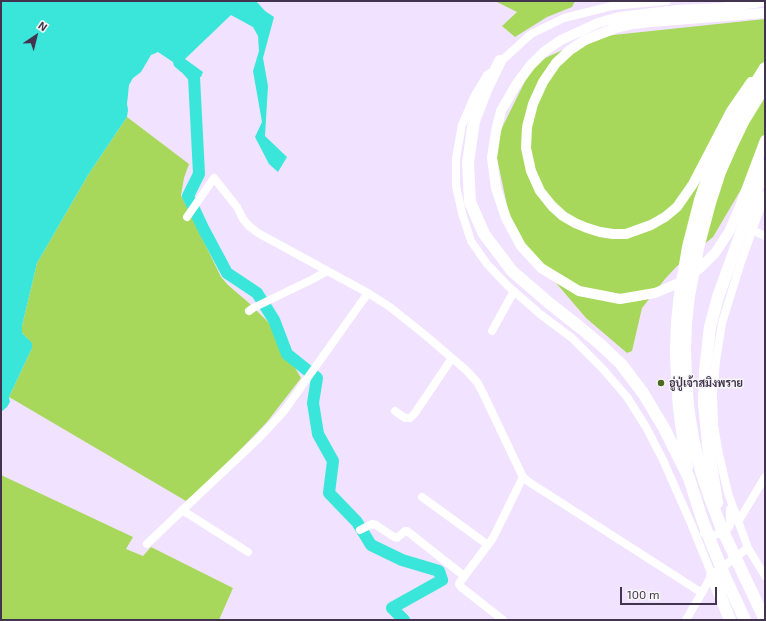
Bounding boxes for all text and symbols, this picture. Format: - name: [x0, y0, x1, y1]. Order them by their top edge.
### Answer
- north arrow: [16, 16, 56, 56]
- text: N: [36, 18, 50, 33]
- place label: อู่ปู่เจ้าสมิงพราย: [669, 376, 743, 390]
- marker: อู่ปู่เจ้าสมิงพราย: [656, 378, 666, 388]
- scale bar: [622, 579, 719, 605]
- text: 100 m: [627, 587, 659, 601]

